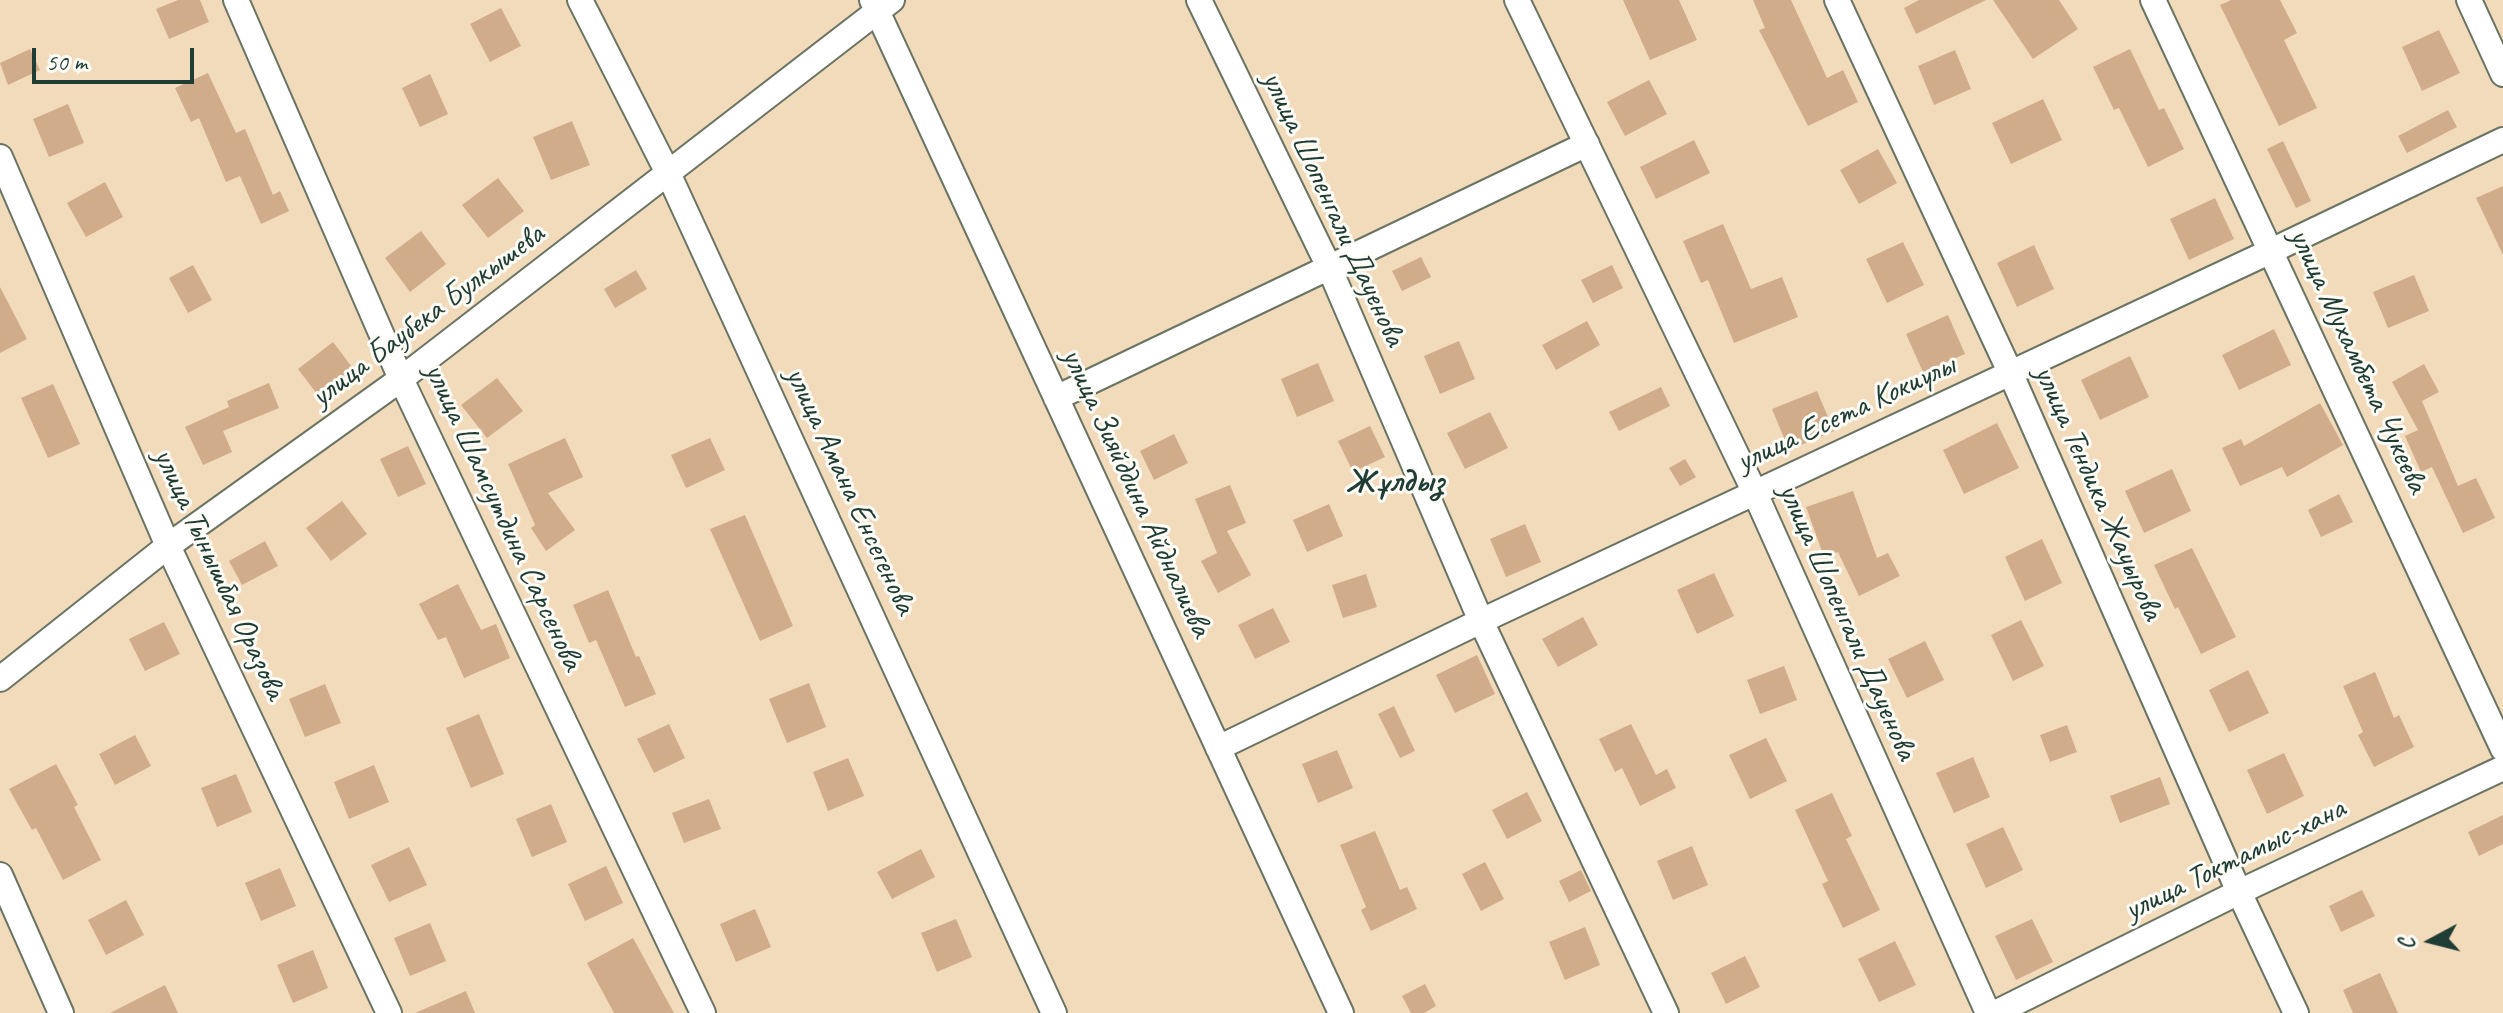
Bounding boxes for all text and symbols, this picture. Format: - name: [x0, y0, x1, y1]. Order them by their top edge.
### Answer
- scale bar: [36, 32, 198, 82]
- text: 50 m: [46, 47, 87, 77]
- street label: улица Шопенгали Дауенова: [1253, 66, 1413, 352]
- street label: улица Баубека Булкышева: [304, 216, 552, 416]
- street label: улица Мухамбета Чукеева: [2280, 222, 2436, 500]
- street label: улица Зияйддина Айдналиева: [1052, 342, 1220, 644]
- street label: улица Есета Кокиулы: [1731, 347, 1961, 481]
- street label: улица Шамсутдина Сарсенова: [415, 357, 591, 677]
- street label: улица Тендика Жауырова: [2025, 360, 2171, 626]
- street label: улица Амана Енсегенова: [776, 361, 924, 621]
- street label: улица Тынышбая Оразова: [144, 442, 294, 706]
- district label: Жұлдыз: [1346, 462, 1444, 502]
- street label: улица Шопенгали Дауенова: [1769, 478, 1925, 766]
- street label: улица Токтамыс-хана: [2118, 790, 2352, 930]
- north arrow: [2391, 901, 2471, 981]
- text: С: [2393, 937, 2422, 951]

